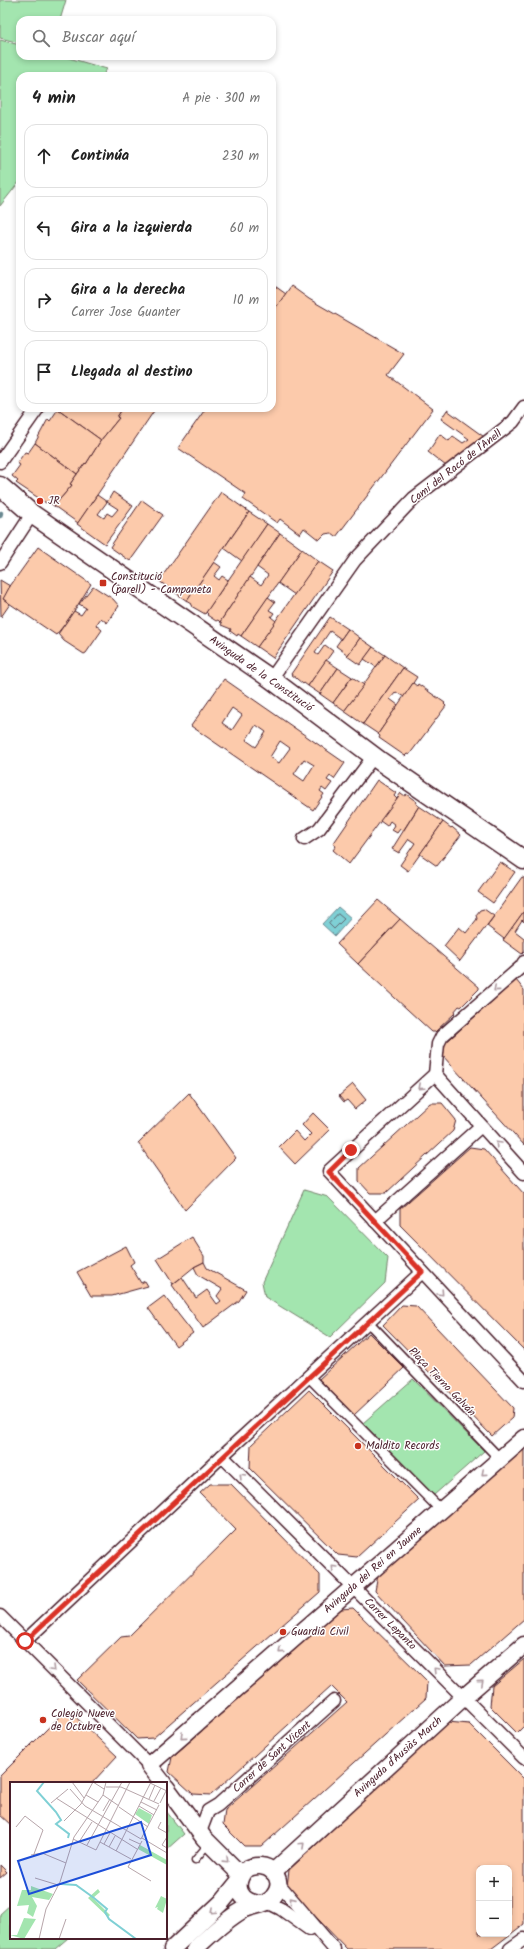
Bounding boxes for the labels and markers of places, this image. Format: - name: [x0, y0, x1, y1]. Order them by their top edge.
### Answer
- place label: JR: [48, 492, 60, 510]
- marker: JR: [35, 496, 45, 506]
- place label: Constitució (parell) - Campaneta: [111, 568, 211, 599]
- marker: Constitució (parell) - Campaneta: [98, 578, 108, 588]
- place label: Maldito Records: [366, 1437, 440, 1455]
- marker: Maldito Records: [353, 1441, 363, 1451]
- place label: Guardia Civil: [291, 1623, 349, 1641]
- marker: Guardia Civil: [278, 1627, 288, 1637]
- place label: Colegio Nueve de Octubre: [51, 1705, 115, 1736]
- marker: Colegio Nueve de Octubre: [38, 1715, 48, 1725]

